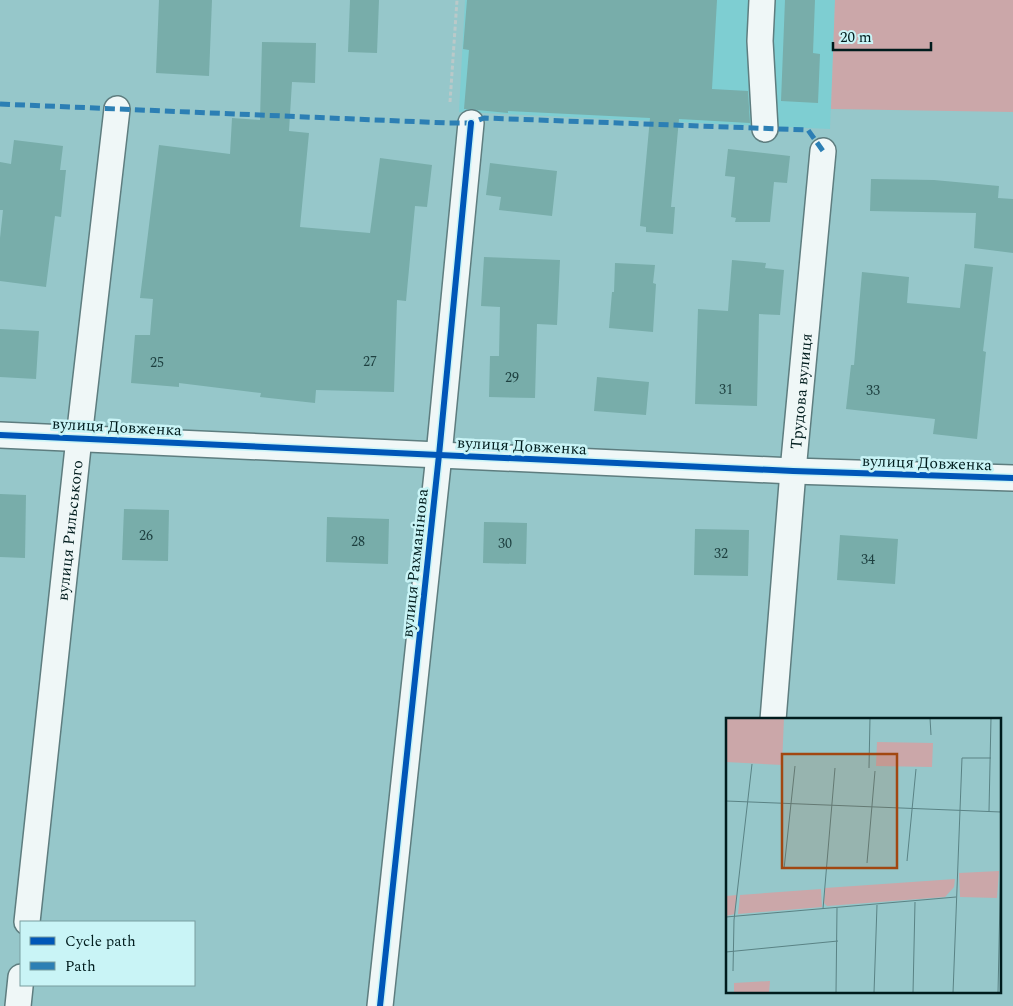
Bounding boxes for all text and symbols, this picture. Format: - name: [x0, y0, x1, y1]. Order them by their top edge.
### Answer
- scale bar: [833, 20, 930, 52]
- text: 20 m: [840, 26, 872, 49]
- street label: Трудова вулиця: [784, 332, 819, 450]
- house number: 27: [363, 351, 377, 372]
- house number: 25: [150, 352, 164, 373]
- house number: 29: [505, 367, 519, 388]
- house number: 31: [719, 379, 733, 400]
- house number: 33: [866, 380, 880, 401]
- street label: вулиця Довженка: [51, 412, 183, 442]
- street label: вулиця Довженка: [456, 431, 588, 461]
- street label: вулиця Довженка: [862, 449, 993, 477]
- street label: вулиця Рильського: [51, 459, 90, 602]
- street label: вулиця Рахманінова: [395, 487, 435, 639]
- house number: 26: [139, 525, 153, 546]
- house number: 28: [351, 531, 365, 552]
- house number: 30: [498, 533, 512, 554]
- house number: 32: [714, 543, 728, 564]
- house number: 34: [861, 549, 875, 570]
- inset map: [726, 718, 1000, 994]
- legend: [20, 921, 195, 986]
- text: Cycle path: [65, 930, 136, 953]
- text: Path: [65, 955, 96, 978]

